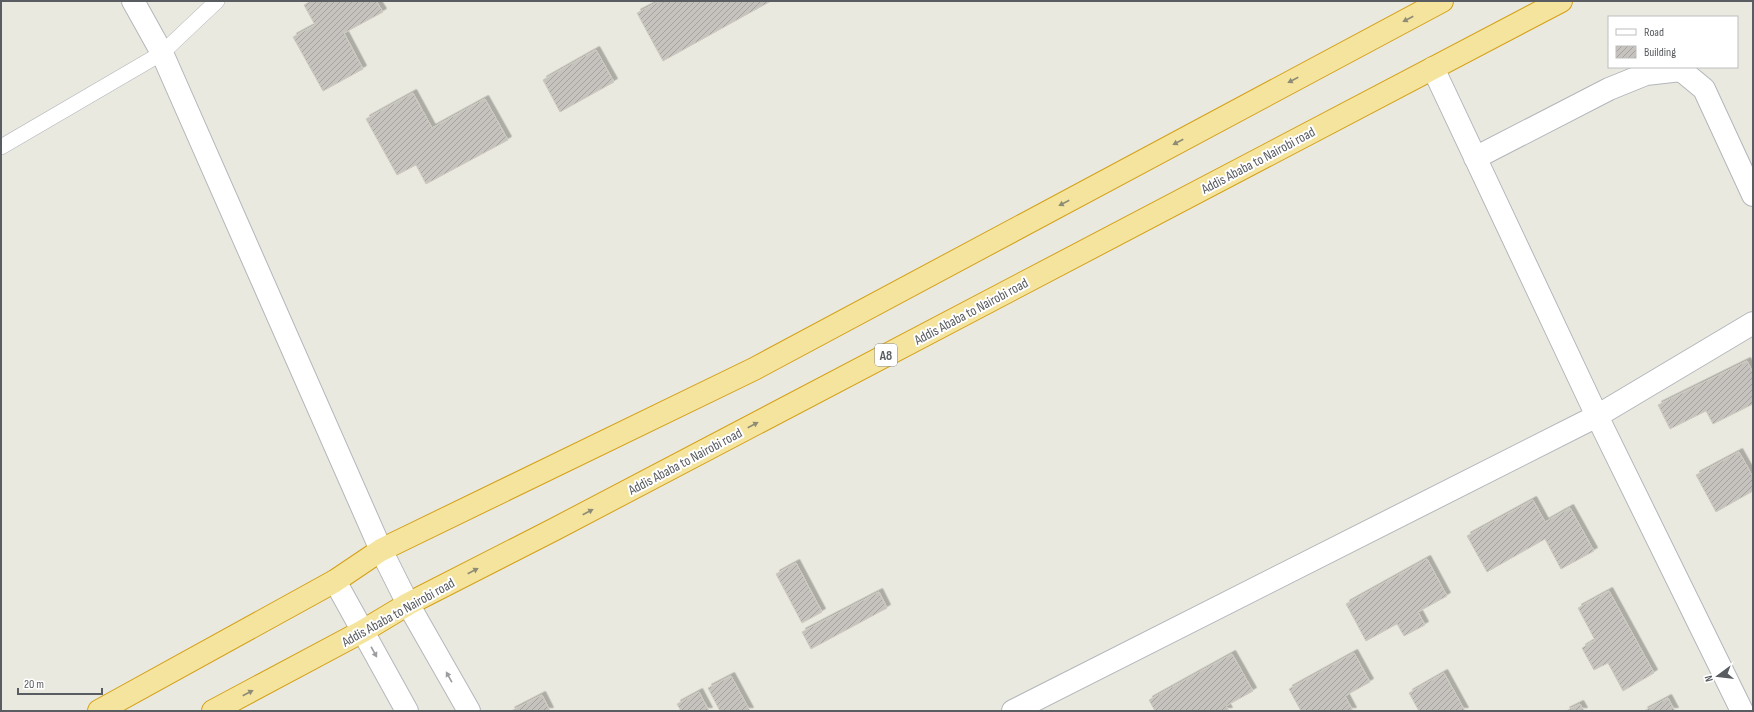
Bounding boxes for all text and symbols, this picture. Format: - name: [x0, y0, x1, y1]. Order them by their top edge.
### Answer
- one-way arrow: [1402, 16, 1414, 23]
- legend: [1608, 16, 1738, 68]
- text: Road: [1644, 25, 1664, 40]
- text: Building: [1644, 45, 1676, 60]
- one-way arrow: [1287, 77, 1299, 84]
- street label: Addis Ababa to Nairobi road: [1198, 123, 1318, 198]
- one-way arrow: [1172, 138, 1184, 145]
- one-way arrow: [1058, 199, 1069, 206]
- street label: Addis Ababa to Nairobi road: [911, 274, 1031, 349]
- road number: A8: [875, 344, 897, 366]
- one-way arrow: [747, 422, 759, 429]
- street label: Addis Ababa to Nairobi road: [625, 424, 745, 499]
- one-way arrow: [583, 509, 594, 515]
- one-way arrow: [467, 568, 479, 574]
- street label: Addis Ababa to Nairobi road: [338, 574, 458, 651]
- one-way arrow: [371, 646, 378, 657]
- north arrow: [1698, 656, 1738, 696]
- scale bar: [18, 670, 102, 696]
- one-way arrow: [446, 671, 453, 683]
- text: N: [1702, 674, 1716, 683]
- text: 20 m: [24, 677, 44, 692]
- one-way arrow: [242, 689, 253, 696]

